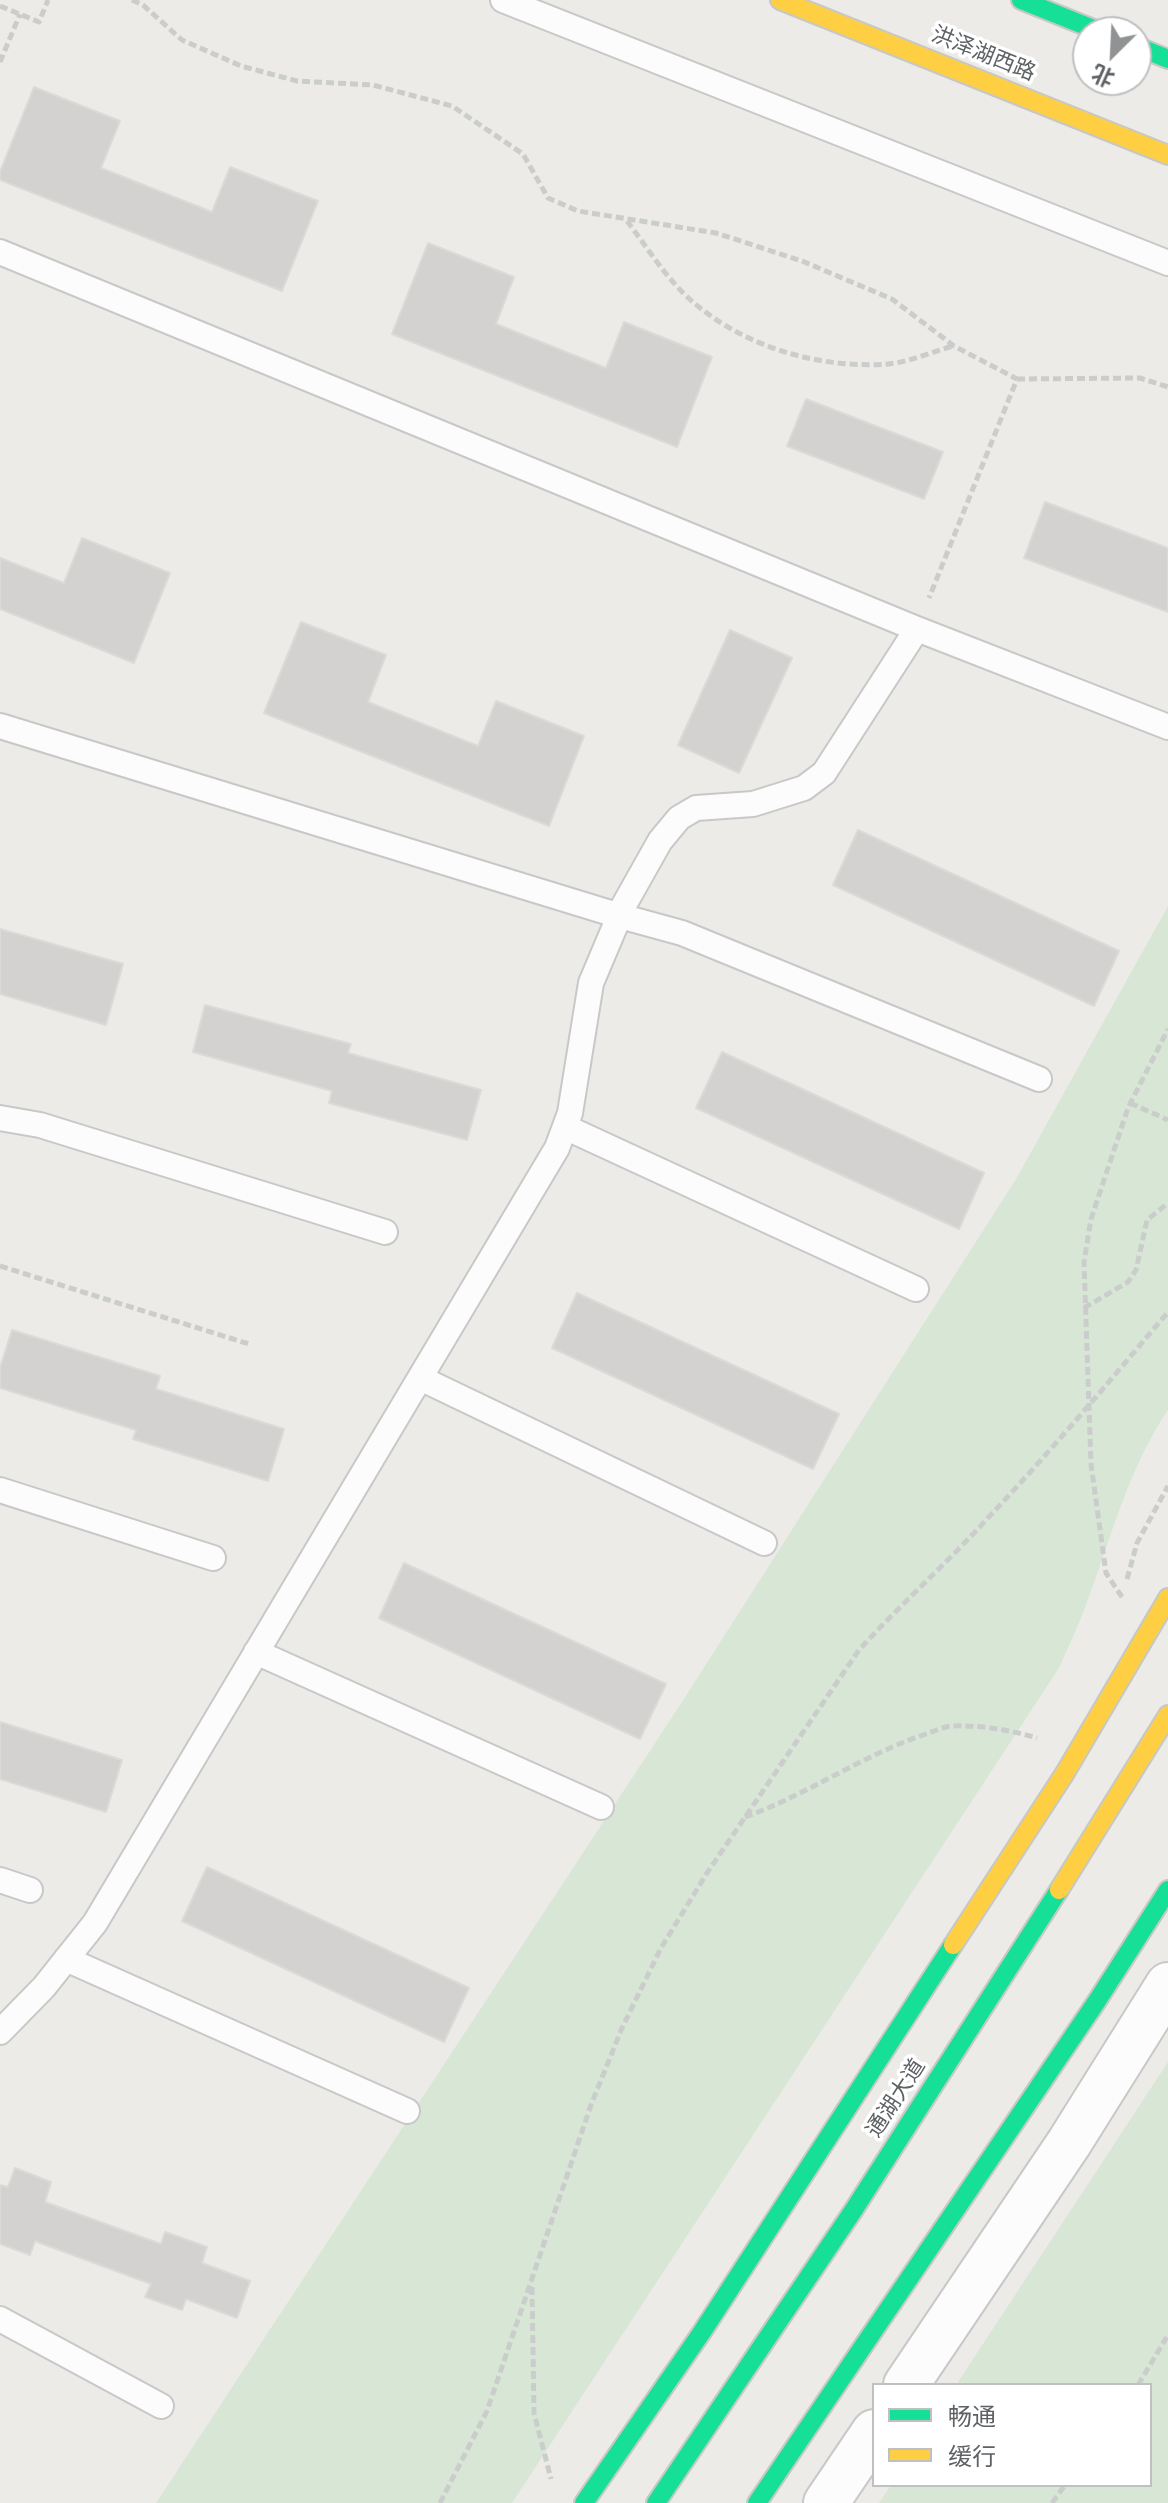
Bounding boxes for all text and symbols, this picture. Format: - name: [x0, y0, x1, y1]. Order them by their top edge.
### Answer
- north arrow: [1072, 16, 1152, 96]
- street label: 洪泽湖西路: [927, 22, 1039, 88]
- text: 北: [1086, 56, 1120, 96]
- street label: 通湖大道: [862, 2055, 932, 2143]
- legend: [872, 2383, 1152, 2487]
- text: 畅通: [948, 2398, 996, 2434]
- text: 缓行: [948, 2438, 996, 2474]

